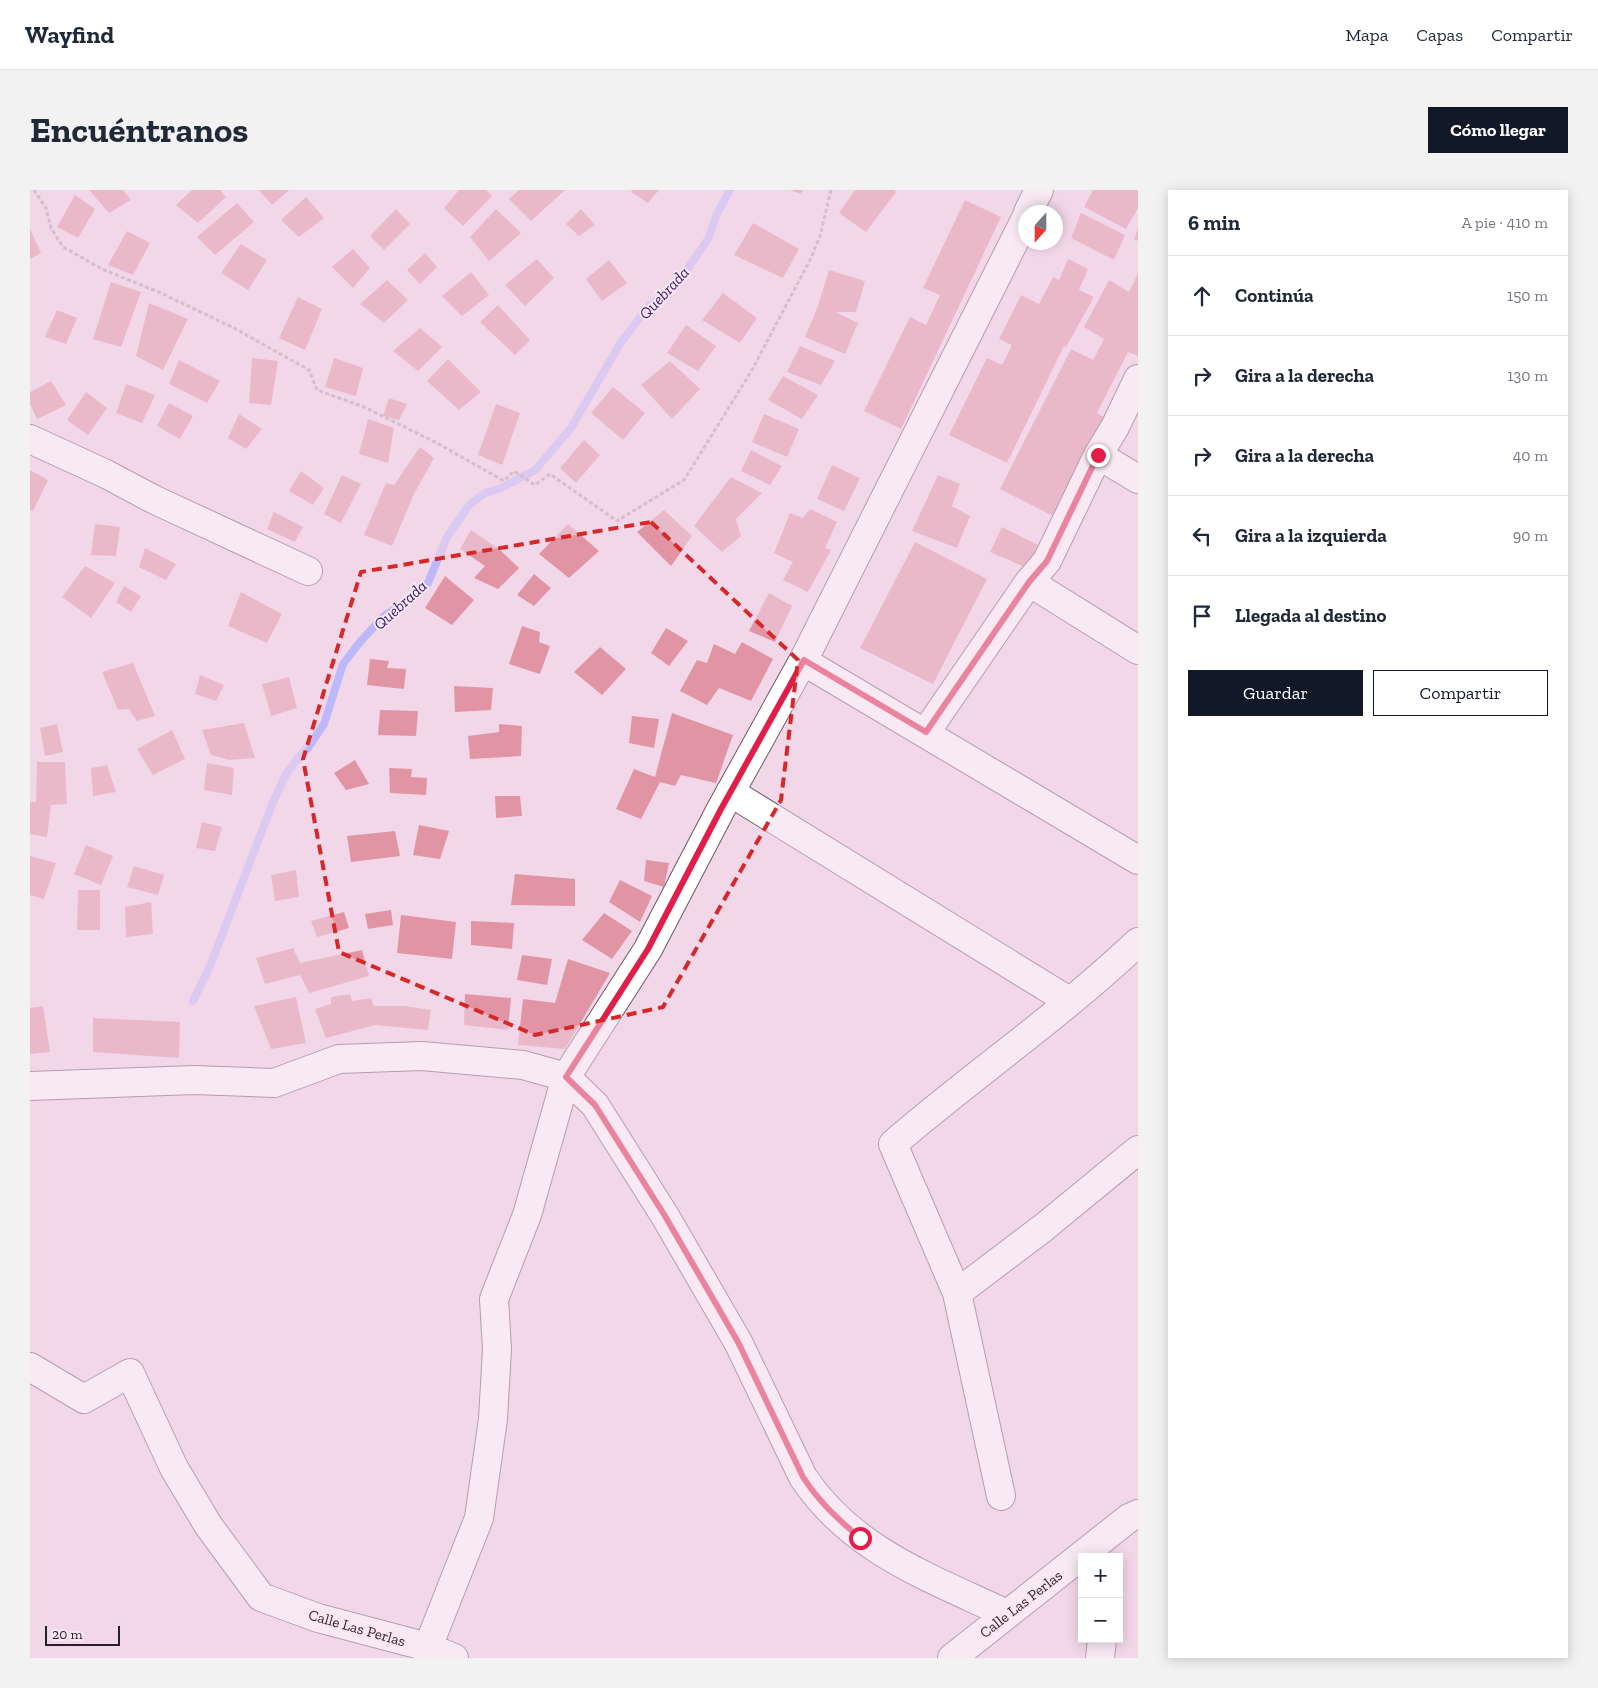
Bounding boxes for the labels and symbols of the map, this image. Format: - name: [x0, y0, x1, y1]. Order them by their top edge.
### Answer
- north arrow: [1018, 205, 1063, 250]
- water label: Quebrada: [635, 263, 693, 323]
- route end: [1087, 444, 1110, 467]
- water label: Quebrada: [370, 576, 430, 634]
- route start: [849, 1527, 872, 1550]
- street label: Calle Las Perlas: [976, 1566, 1066, 1642]
- street label: Calle Las Perlas: [306, 1606, 408, 1650]
- scale bar: [45, 1623, 120, 1646]

